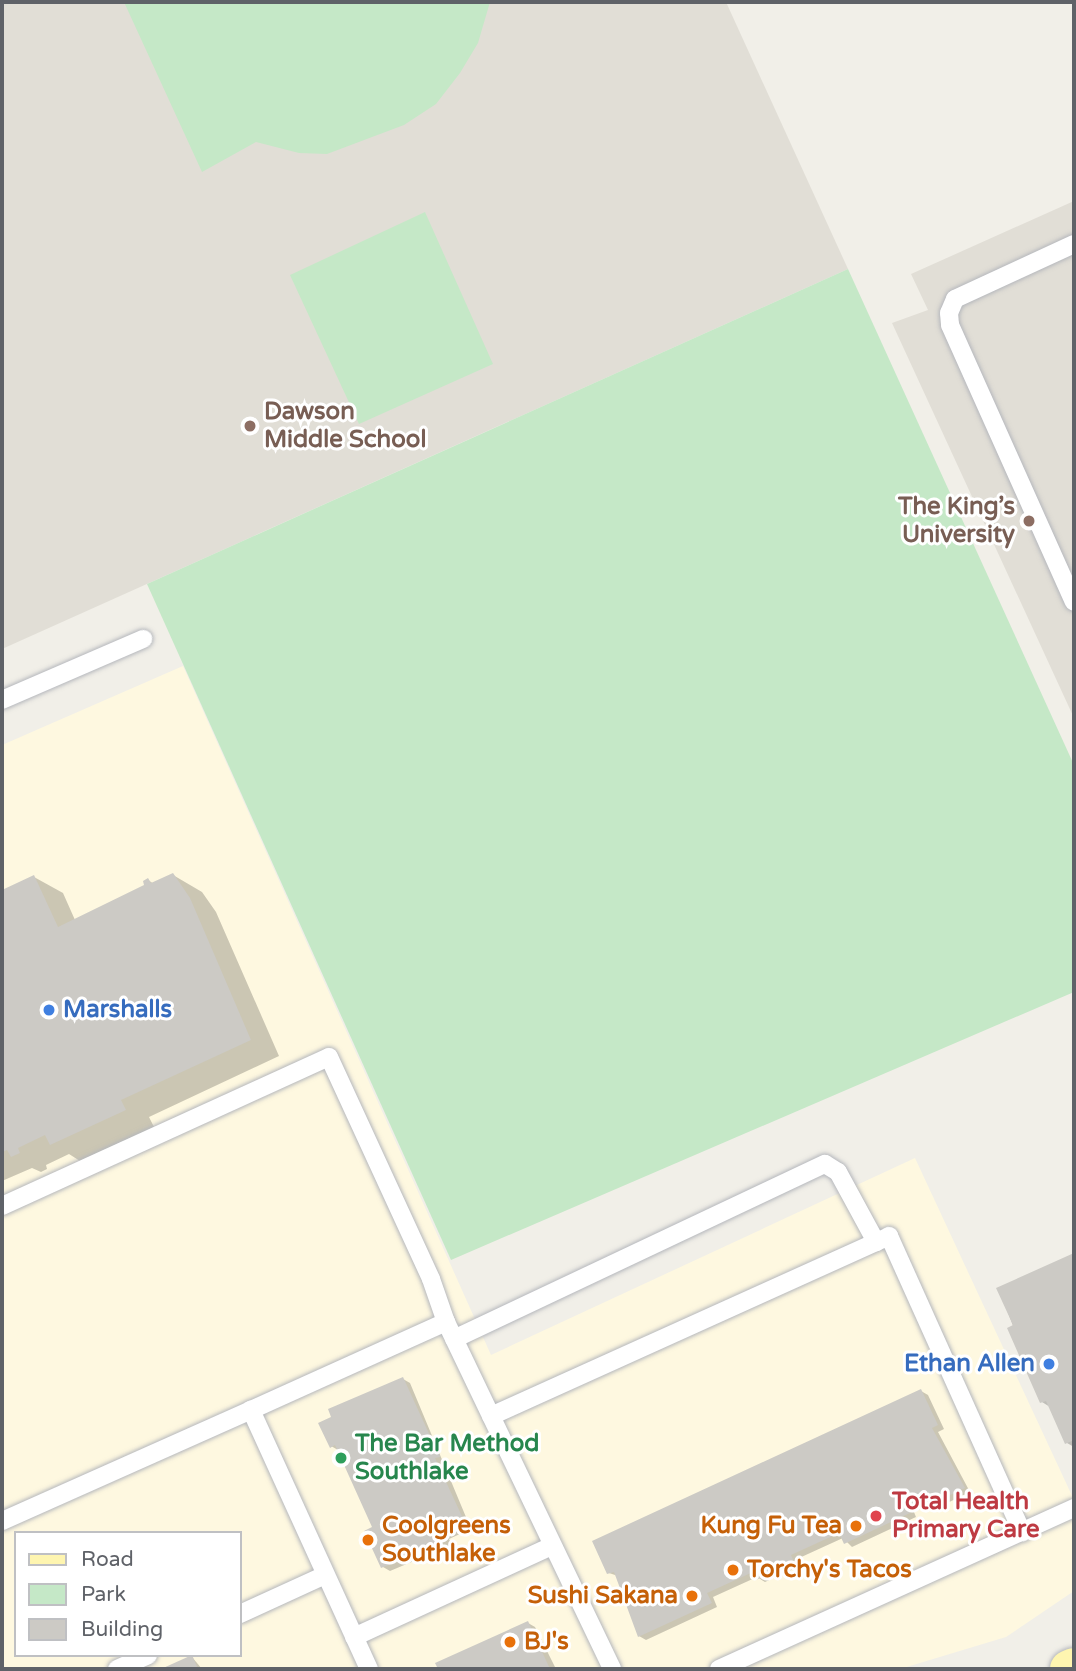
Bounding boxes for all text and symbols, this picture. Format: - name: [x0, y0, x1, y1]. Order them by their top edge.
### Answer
- place label: Dawson Middle School: [264, 398, 426, 454]
- marker: Dawson Middle School: [242, 418, 258, 434]
- place label: The King’s University: [898, 493, 1015, 549]
- marker: The King’s University: [1021, 513, 1037, 529]
- place label: Marshalls: [63, 996, 172, 1024]
- marker: Marshalls: [41, 1002, 57, 1018]
- place label: Ethan Allen: [904, 1350, 1035, 1378]
- marker: Ethan Allen: [1041, 1356, 1057, 1372]
- place label: The Bar Method Southlake: [355, 1430, 539, 1486]
- marker: The Bar Method Southlake: [333, 1450, 349, 1466]
- place label: Total Health Primary Care: [892, 1488, 1040, 1544]
- marker: Total Health Primary Care: [866, 1506, 886, 1526]
- place label: Coolgreens Southlake: [382, 1512, 511, 1568]
- place label: Kung Fu Tea: [701, 1512, 842, 1540]
- marker: Kung Fu Tea: [848, 1518, 864, 1534]
- legend: [14, 1531, 242, 1657]
- marker: Coolgreens Southlake: [360, 1532, 376, 1548]
- text: Road: [81, 1547, 134, 1572]
- place label: Torchy's Tacos: [747, 1556, 912, 1584]
- marker: Torchy's Tacos: [725, 1562, 741, 1578]
- text: Park: [81, 1582, 126, 1607]
- place label: Sushi Sakana: [528, 1582, 678, 1610]
- marker: Sushi Sakana: [684, 1588, 700, 1604]
- text: Building: [81, 1617, 163, 1642]
- place label: BJ's: [524, 1628, 569, 1656]
- marker: BJ's: [502, 1634, 518, 1650]

